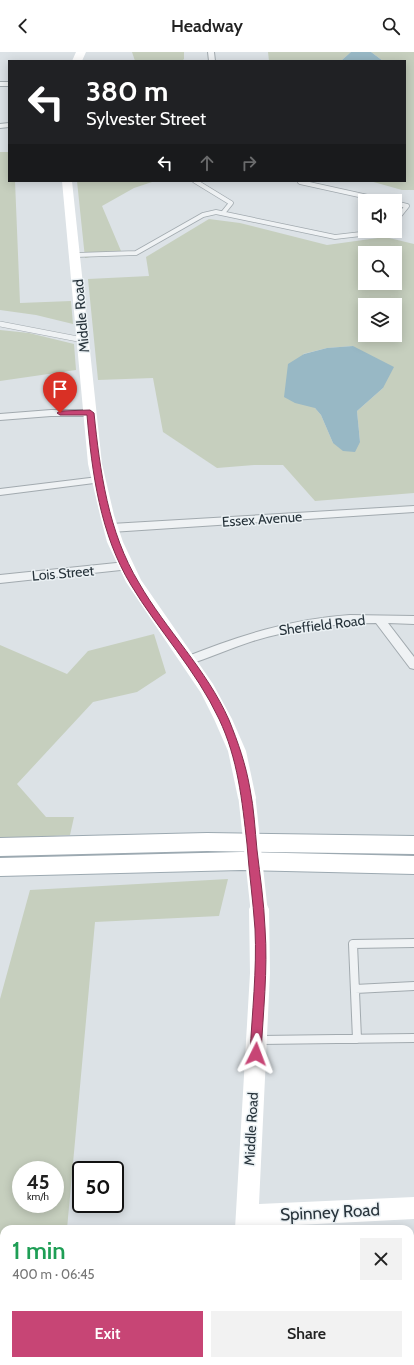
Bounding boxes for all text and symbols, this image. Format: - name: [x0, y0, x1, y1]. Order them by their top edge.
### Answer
- icon: back: [12, 15, 34, 37]
- text: Headway: [171, 15, 243, 37]
- icon: search: [380, 15, 402, 37]
- text: 380 m: [86, 74, 168, 108]
- icon: left: [20, 76, 72, 128]
- text: Sylvester Street: [86, 108, 206, 130]
- icon: left: [154, 152, 176, 174]
- icon: ahead: [196, 152, 218, 174]
- icon: right: [238, 152, 260, 174]
- map controls: [358, 194, 402, 342]
- button: sound: [358, 194, 402, 238]
- button: search: [358, 246, 402, 290]
- street label: Middle Road: [69, 279, 93, 353]
- button: layers: [358, 298, 402, 342]
- pin: [43, 372, 77, 413]
- icon: arrive: [49, 378, 71, 400]
- street label: Essex Avenue: [221, 507, 303, 531]
- street label: Lois Street: [31, 561, 95, 585]
- street label: Sheffield Road: [278, 611, 366, 639]
- position arrow: [235, 1033, 277, 1075]
- street label: Middle Road: [240, 1092, 262, 1166]
- speed limit sign: 50: [72, 1161, 124, 1213]
- text: 45: [26, 1170, 50, 1194]
- text: km/h: [27, 1190, 49, 1203]
- street label: Spinney Road: [280, 1199, 380, 1225]
- text: 1 min: [12, 1236, 66, 1265]
- button: close: [360, 1238, 402, 1280]
- text: 400 m · 06:45: [12, 1266, 95, 1282]
- button: Exit: [12, 1311, 203, 1357]
- button: Share: [211, 1311, 402, 1357]

